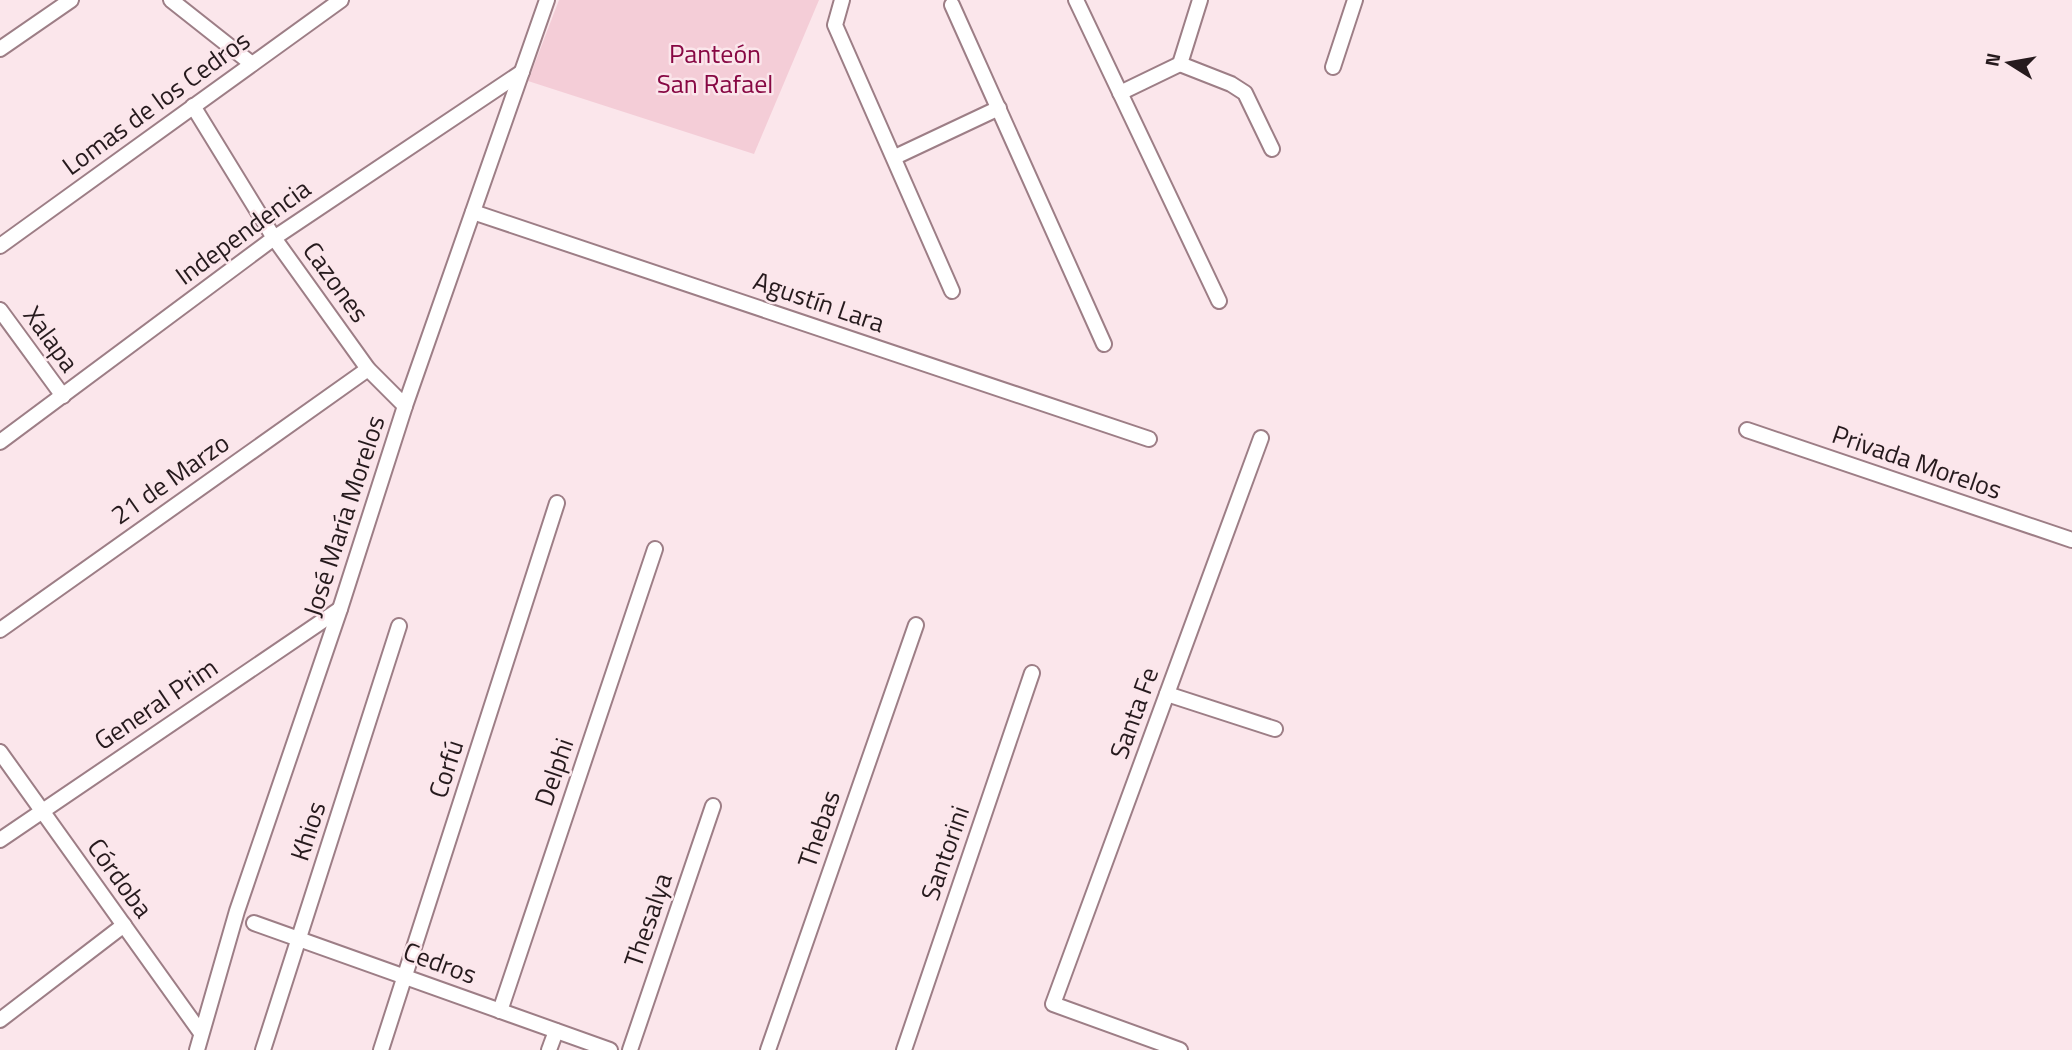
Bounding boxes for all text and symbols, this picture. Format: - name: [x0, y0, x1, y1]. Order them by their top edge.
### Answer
- street label: Lomas de los Cedros: [54, 21, 258, 184]
- north arrow: [1974, 28, 2044, 98]
- park label: Panteón San Rafael: [657, 34, 773, 103]
- text: N: [1976, 50, 2007, 69]
- street label: Independencia: [167, 169, 318, 294]
- street label: Cazones: [294, 233, 379, 330]
- street label: Agustín Lara: [748, 261, 890, 342]
- street label: Xalapa: [14, 298, 89, 380]
- street label: José María Morelos: [293, 410, 394, 621]
- street label: Privada Morelos: [1827, 414, 2007, 509]
- street label: 21 de Marzo: [102, 423, 237, 534]
- street label: General Prim: [86, 648, 225, 759]
- street label: Santa Fe: [1099, 661, 1168, 764]
- street label: Delphi: [524, 733, 583, 811]
- street label: Corfú: [418, 735, 473, 803]
- street label: Thebas: [787, 785, 850, 873]
- street label: Khios: [280, 796, 335, 866]
- street label: Santorini: [910, 800, 979, 906]
- street label: Córdoba: [78, 830, 163, 926]
- street label: Thesalya: [613, 868, 682, 972]
- street label: Cedros: [398, 931, 482, 994]

